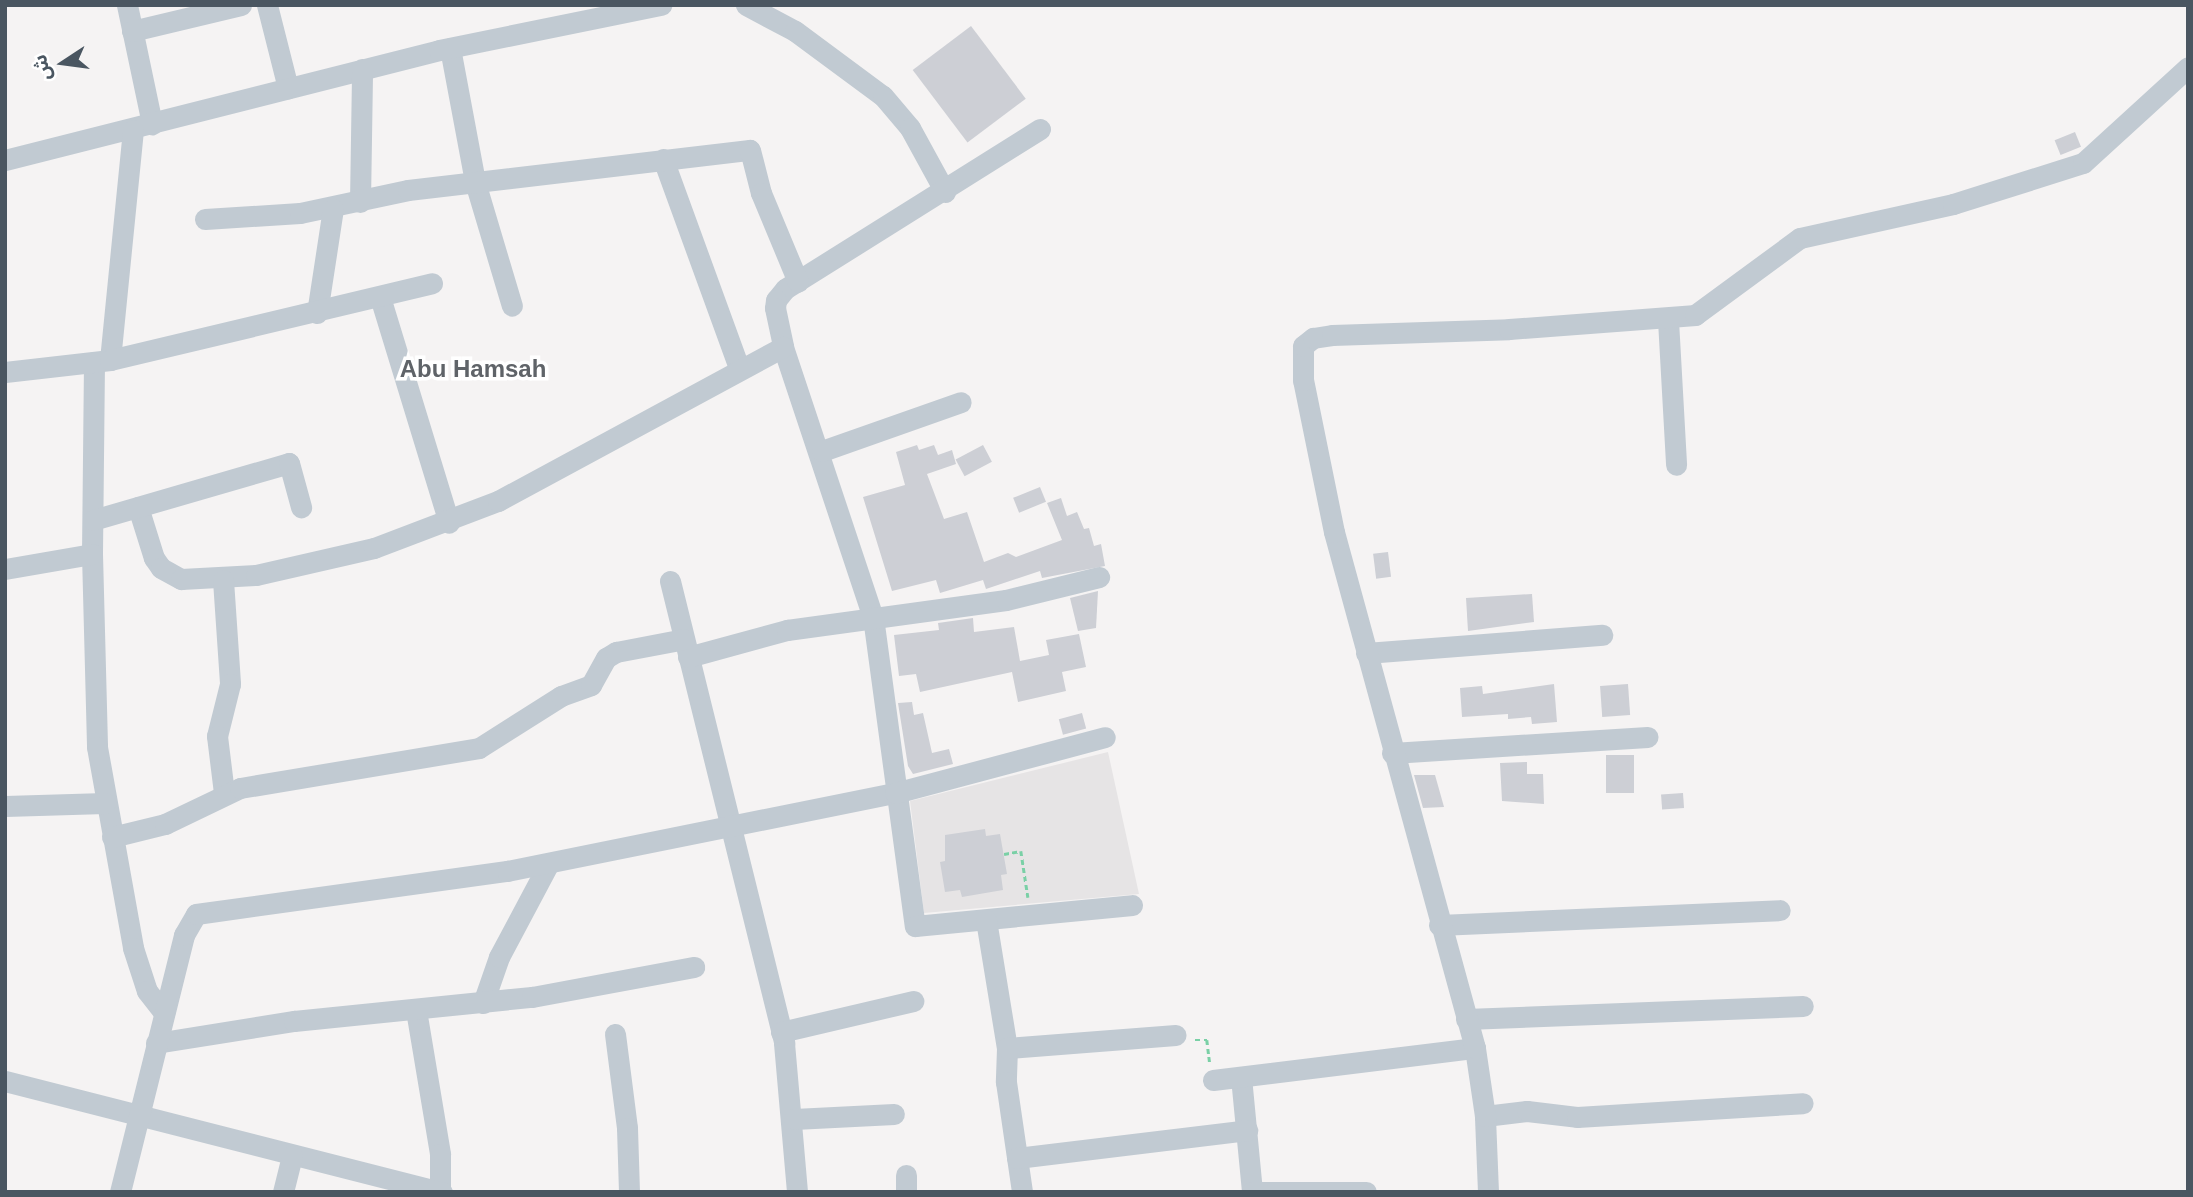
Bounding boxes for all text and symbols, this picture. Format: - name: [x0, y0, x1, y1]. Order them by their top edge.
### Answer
- north arrow: [28, 28, 98, 98]
- text: ش: [29, 53, 55, 83]
- district label: Abu Hamsah: [400, 355, 546, 383]

